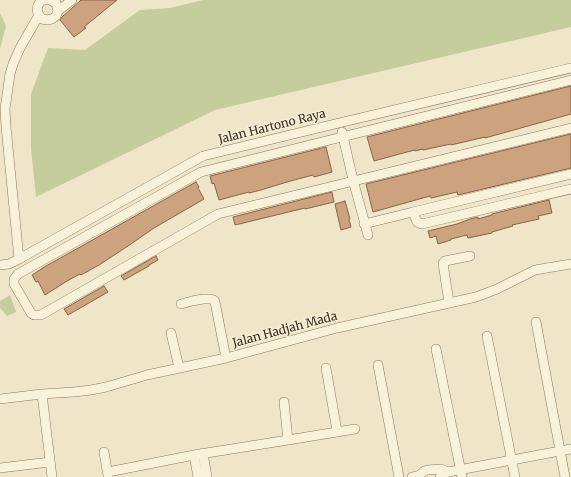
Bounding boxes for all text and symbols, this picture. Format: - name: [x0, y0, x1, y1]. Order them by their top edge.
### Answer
- street label: Jalan Hartono Raya: [217, 107, 327, 147]
- street label: Jalan Hadjah Mada: [231, 309, 339, 351]

